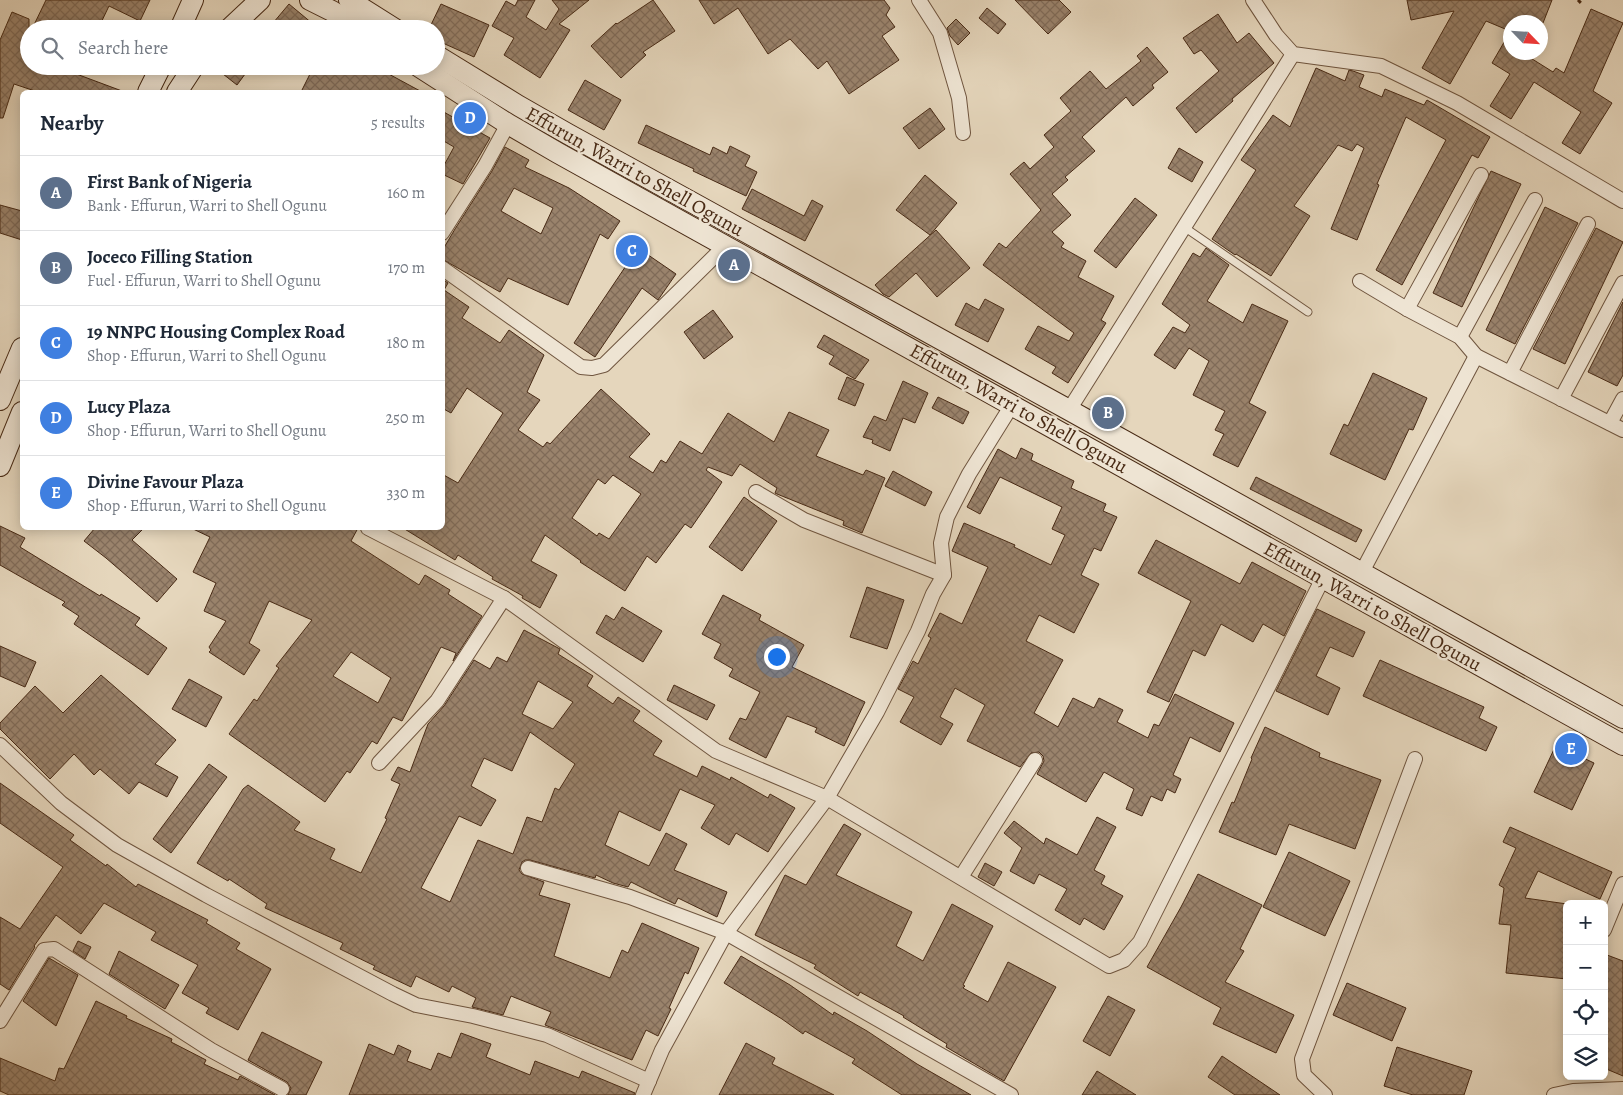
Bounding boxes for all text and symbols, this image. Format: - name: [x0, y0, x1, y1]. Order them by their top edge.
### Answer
- north arrow: [1503, 15, 1548, 60]
- search box: [20, 20, 445, 75]
- icon: search: [38, 34, 66, 62]
- text: Search here: [78, 35, 168, 61]
- pin: D: [454, 99, 486, 137]
- street label: Effurun, Warri to Shell Ogunu: [521, 100, 749, 243]
- text: Nearby: [40, 109, 103, 137]
- text: 5 results: [371, 112, 425, 134]
- text: First Bank of Nigeria: [87, 169, 252, 195]
- text: A: [51, 182, 61, 204]
- text: 160 m: [387, 182, 425, 204]
- text: Bank · Effurun, Warri to Shell Ogunu: [87, 195, 327, 217]
- pin: C: [616, 232, 648, 270]
- text: Joceco Filling Station: [87, 244, 253, 270]
- pin: A: [718, 246, 750, 284]
- text: B: [51, 257, 61, 279]
- text: 170 m: [388, 257, 425, 279]
- text: Fuel · Effurun, Warri to Shell Ogunu: [87, 270, 321, 292]
- text: 19 NNPC Housing Complex Road: [87, 319, 345, 345]
- text: C: [51, 332, 61, 354]
- text: 180 m: [387, 332, 425, 354]
- street label: Effurun, Warri to Shell Ogunu: [905, 337, 1133, 480]
- text: Shop · Effurun, Warri to Shell Ogunu: [87, 345, 326, 367]
- text: Lucy Plaza: [87, 394, 171, 420]
- pin: B: [1092, 394, 1124, 432]
- text: D: [50, 407, 62, 429]
- text: 250 m: [386, 407, 425, 429]
- text: Shop · Effurun, Warri to Shell Ogunu: [87, 420, 326, 442]
- text: Divine Favour Plaza: [87, 469, 244, 495]
- text: E: [51, 482, 61, 504]
- text: 330 m: [387, 482, 425, 504]
- text: Shop · Effurun, Warri to Shell Ogunu: [87, 495, 326, 517]
- street label: Effurun, Warri to Shell Ogunu: [1259, 535, 1487, 678]
- your location: [764, 644, 790, 670]
- pin: E: [1555, 730, 1587, 768]
- map controls: [1563, 900, 1608, 1080]
- button: +: [1563, 900, 1608, 945]
- button: −: [1563, 945, 1608, 990]
- button: locate: [1563, 990, 1608, 1035]
- button: layers: [1563, 1035, 1608, 1080]

